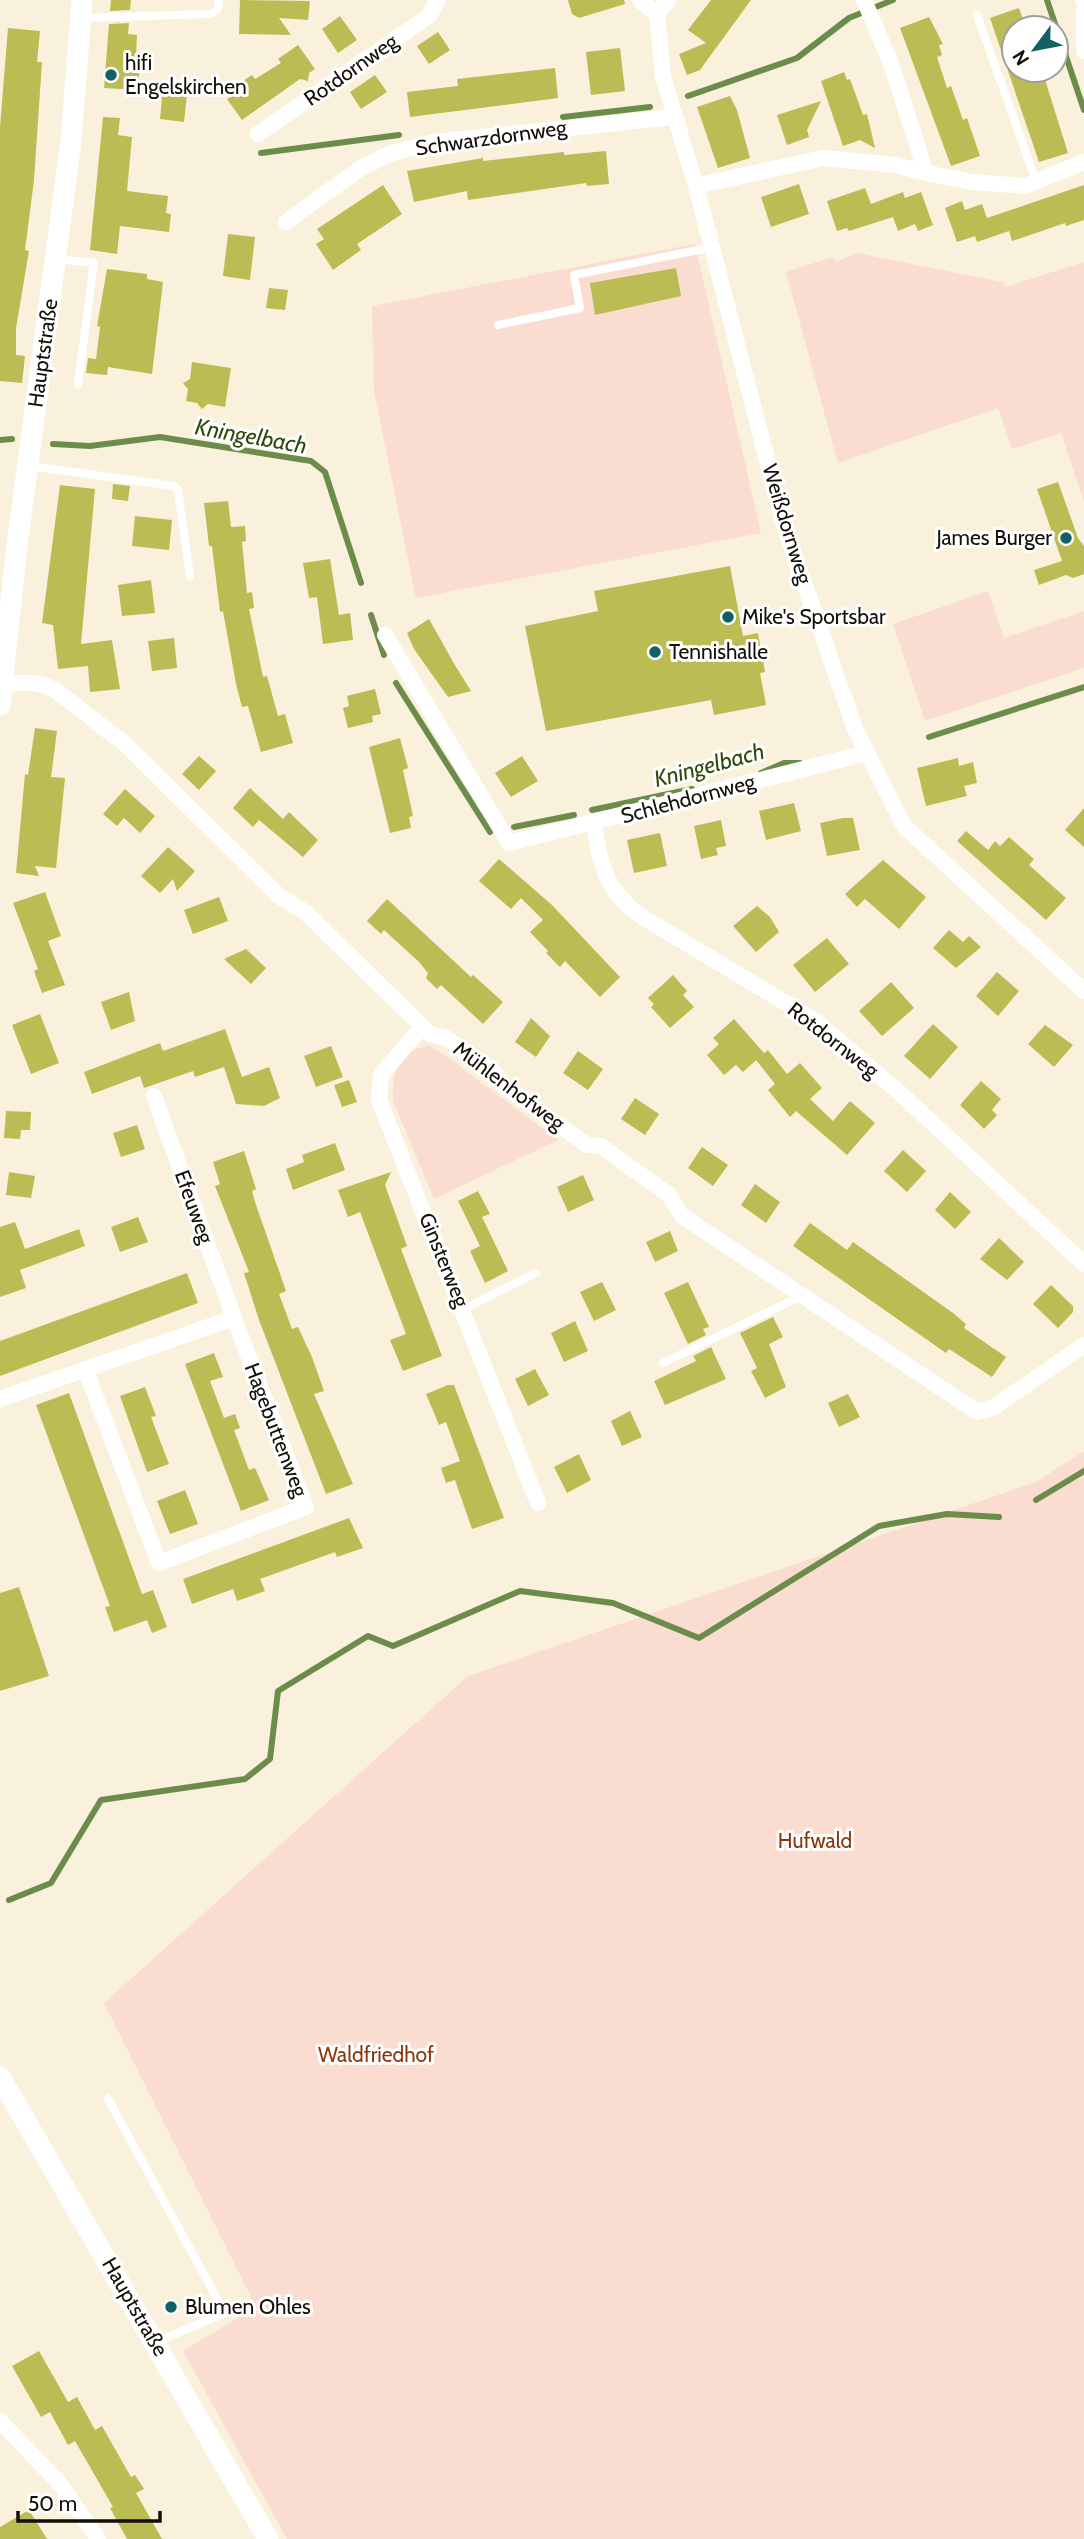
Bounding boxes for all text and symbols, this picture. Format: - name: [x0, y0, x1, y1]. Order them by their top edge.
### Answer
- north arrow: [1000, 14, 1070, 84]
- street label: Rotdornweg: [299, 28, 403, 111]
- text: N: [1008, 46, 1034, 70]
- place label: hifi Engelskirchen: [125, 50, 247, 99]
- marker: hifi Engelskirchen: [103, 67, 119, 83]
- street label: Schwarzdornweg: [414, 114, 569, 160]
- street label: Hauptstraße: [23, 297, 63, 409]
- water label: Kningelbach: [193, 412, 309, 460]
- street label: Weißdornweg: [757, 461, 818, 587]
- place label: James Burger: [935, 525, 1052, 550]
- marker: James Burger: [1058, 530, 1074, 546]
- place label: Mike's Sportsbar: [742, 604, 886, 629]
- marker: Mike's Sportsbar: [720, 609, 736, 625]
- place label: Tennishalle: [669, 639, 768, 664]
- marker: Tennishalle: [647, 644, 663, 660]
- water label: Kningelbach: [651, 737, 767, 793]
- street label: Schlehdornweg: [618, 768, 758, 828]
- street label: Rotdornweg: [783, 996, 884, 1083]
- street label: Mühlenhofweg: [449, 1036, 570, 1136]
- street label: Efeuweg: [170, 1167, 219, 1247]
- street label: Ginsterweg: [414, 1209, 475, 1311]
- street label: Hagebuttenweg: [239, 1359, 314, 1501]
- park label: Hufwald: [778, 1828, 852, 1853]
- park label: Waldfriedhof: [318, 2042, 434, 2067]
- street label: Hauptstraße: [97, 2253, 174, 2361]
- place label: Blumen Ohles: [185, 2294, 311, 2319]
- marker: Blumen Ohles: [163, 2299, 179, 2315]
- scale bar: [18, 2480, 159, 2524]
- text: 50 m: [28, 2491, 77, 2516]

